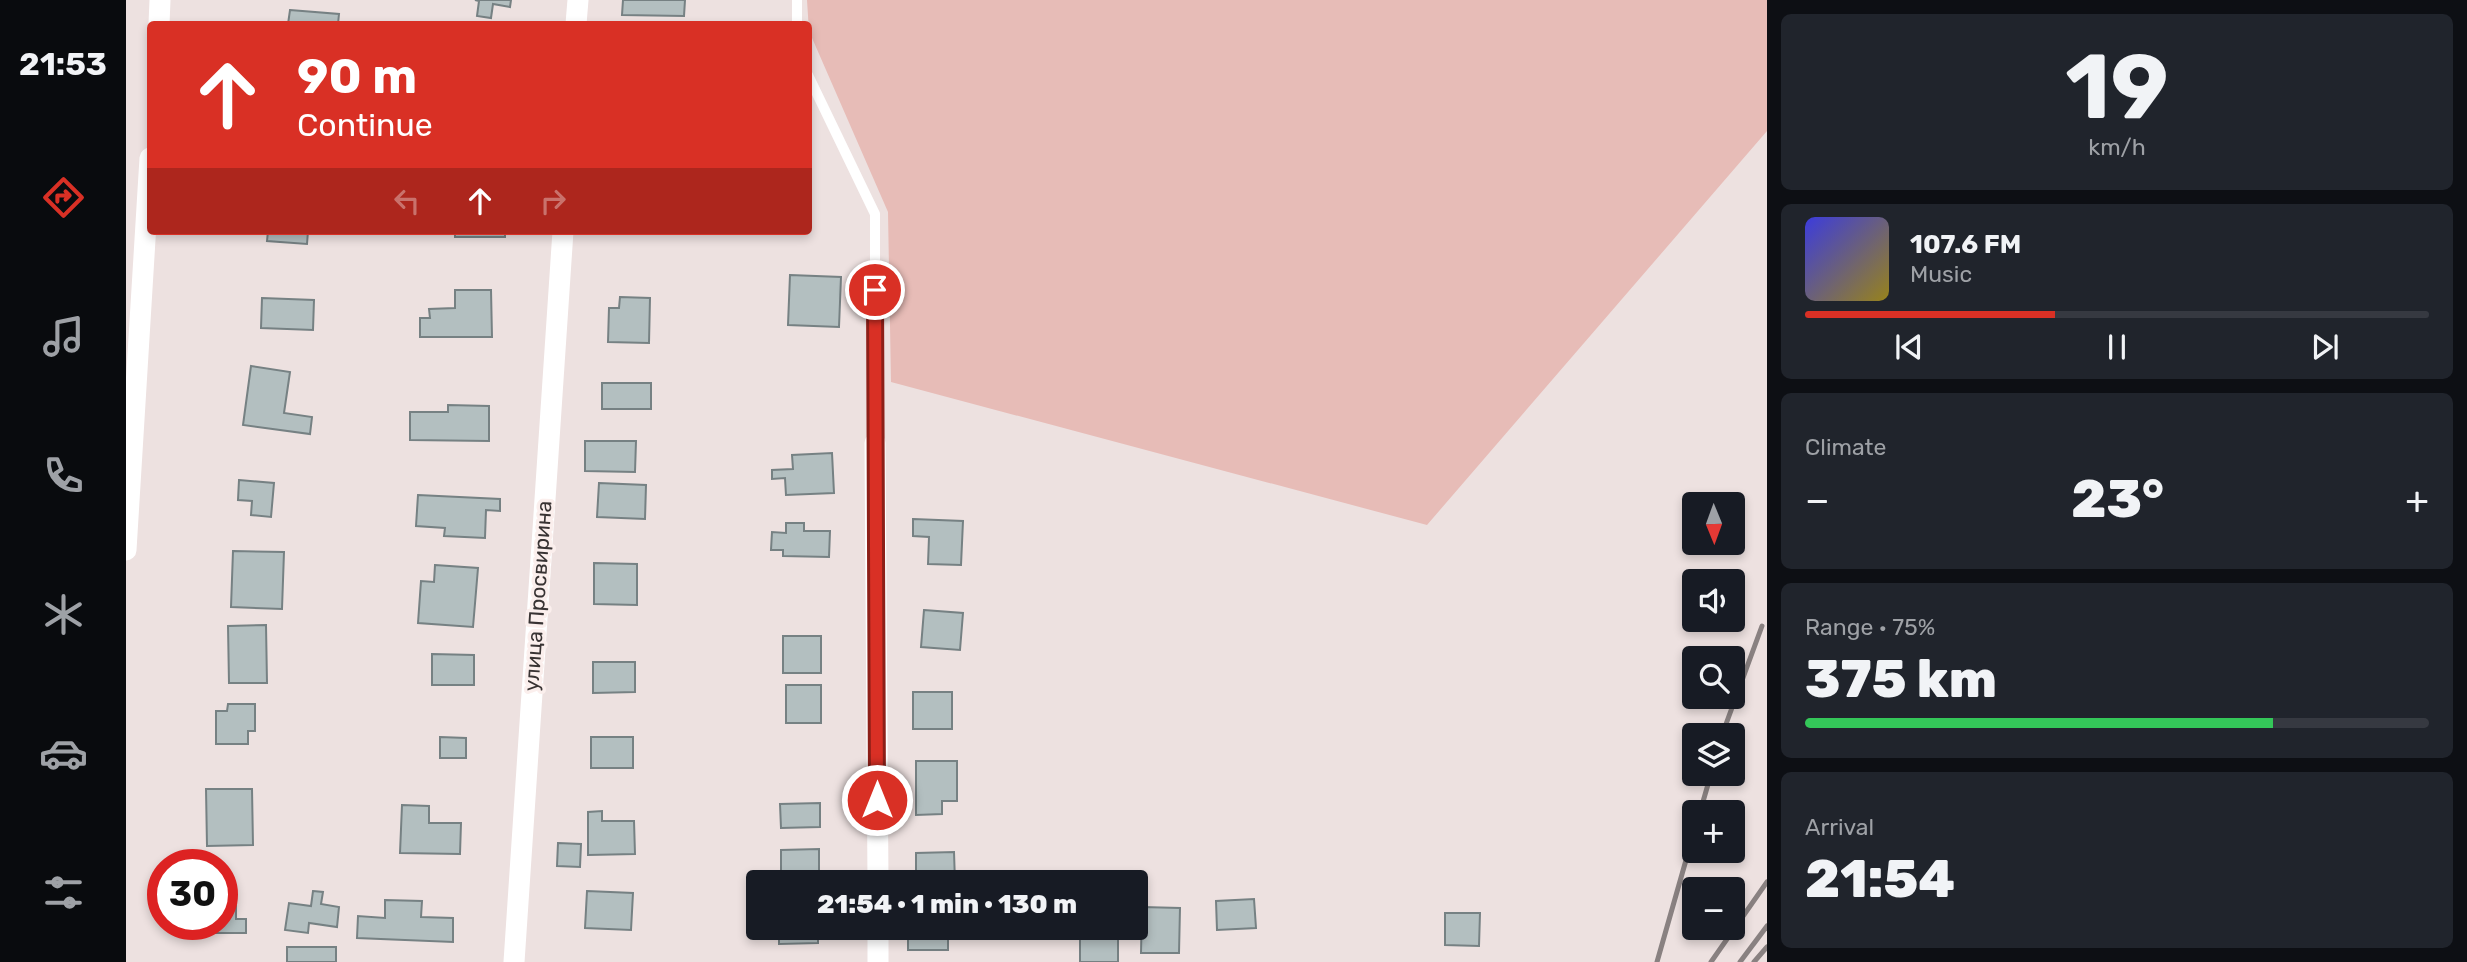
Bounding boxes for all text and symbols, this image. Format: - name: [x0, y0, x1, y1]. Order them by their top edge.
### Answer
- text: 19: [2065, 33, 2169, 141]
- text: 21:53: [19, 45, 107, 83]
- text: 90 m: [297, 47, 417, 105]
- icon: ahead: [182, 49, 273, 140]
- text: Continue: [297, 106, 433, 144]
- text: km/h: [2088, 133, 2146, 161]
- icon: directions: [39, 173, 88, 222]
- icon: left: [388, 182, 426, 220]
- icon: ahead: [461, 182, 499, 220]
- icon: right: [534, 182, 572, 220]
- text: 107.6 FM: [1910, 229, 2021, 260]
- pin: [845, 260, 905, 320]
- text: Music: [1910, 260, 1972, 288]
- icon: arrive: [856, 271, 894, 309]
- icon: music: [39, 312, 88, 361]
- icon: previous: [1890, 328, 1928, 366]
- icon: pause: [2098, 328, 2136, 366]
- icon: next: [2306, 328, 2344, 366]
- text: Climate: [1805, 433, 1886, 461]
- icon: phone: [39, 451, 88, 500]
- text: 23°: [2071, 468, 2164, 530]
- text: −: [1805, 477, 1830, 523]
- text: +: [2405, 477, 2429, 523]
- north arrow: [1682, 492, 1745, 555]
- map controls: [1682, 492, 1745, 940]
- street label: улица Просвирина: [518, 500, 557, 692]
- button: sound: [1682, 569, 1745, 632]
- icon: climate: [39, 590, 88, 639]
- text: Range · 75%: [1805, 613, 1935, 641]
- button: search: [1682, 646, 1745, 709]
- text: 375 km: [1805, 648, 1997, 710]
- button: layers: [1682, 723, 1745, 786]
- icon: car: [39, 729, 88, 778]
- position arrow: [840, 763, 914, 837]
- button: +: [1682, 800, 1745, 863]
- text: Arrival: [1805, 813, 1874, 841]
- text: 21:54: [1805, 848, 1955, 910]
- speed limit sign: 30: [147, 849, 238, 940]
- icon: filters: [39, 868, 88, 917]
- button: −: [1682, 877, 1745, 940]
- text: 21:54 · 1 min · 130 m: [817, 889, 1077, 920]

